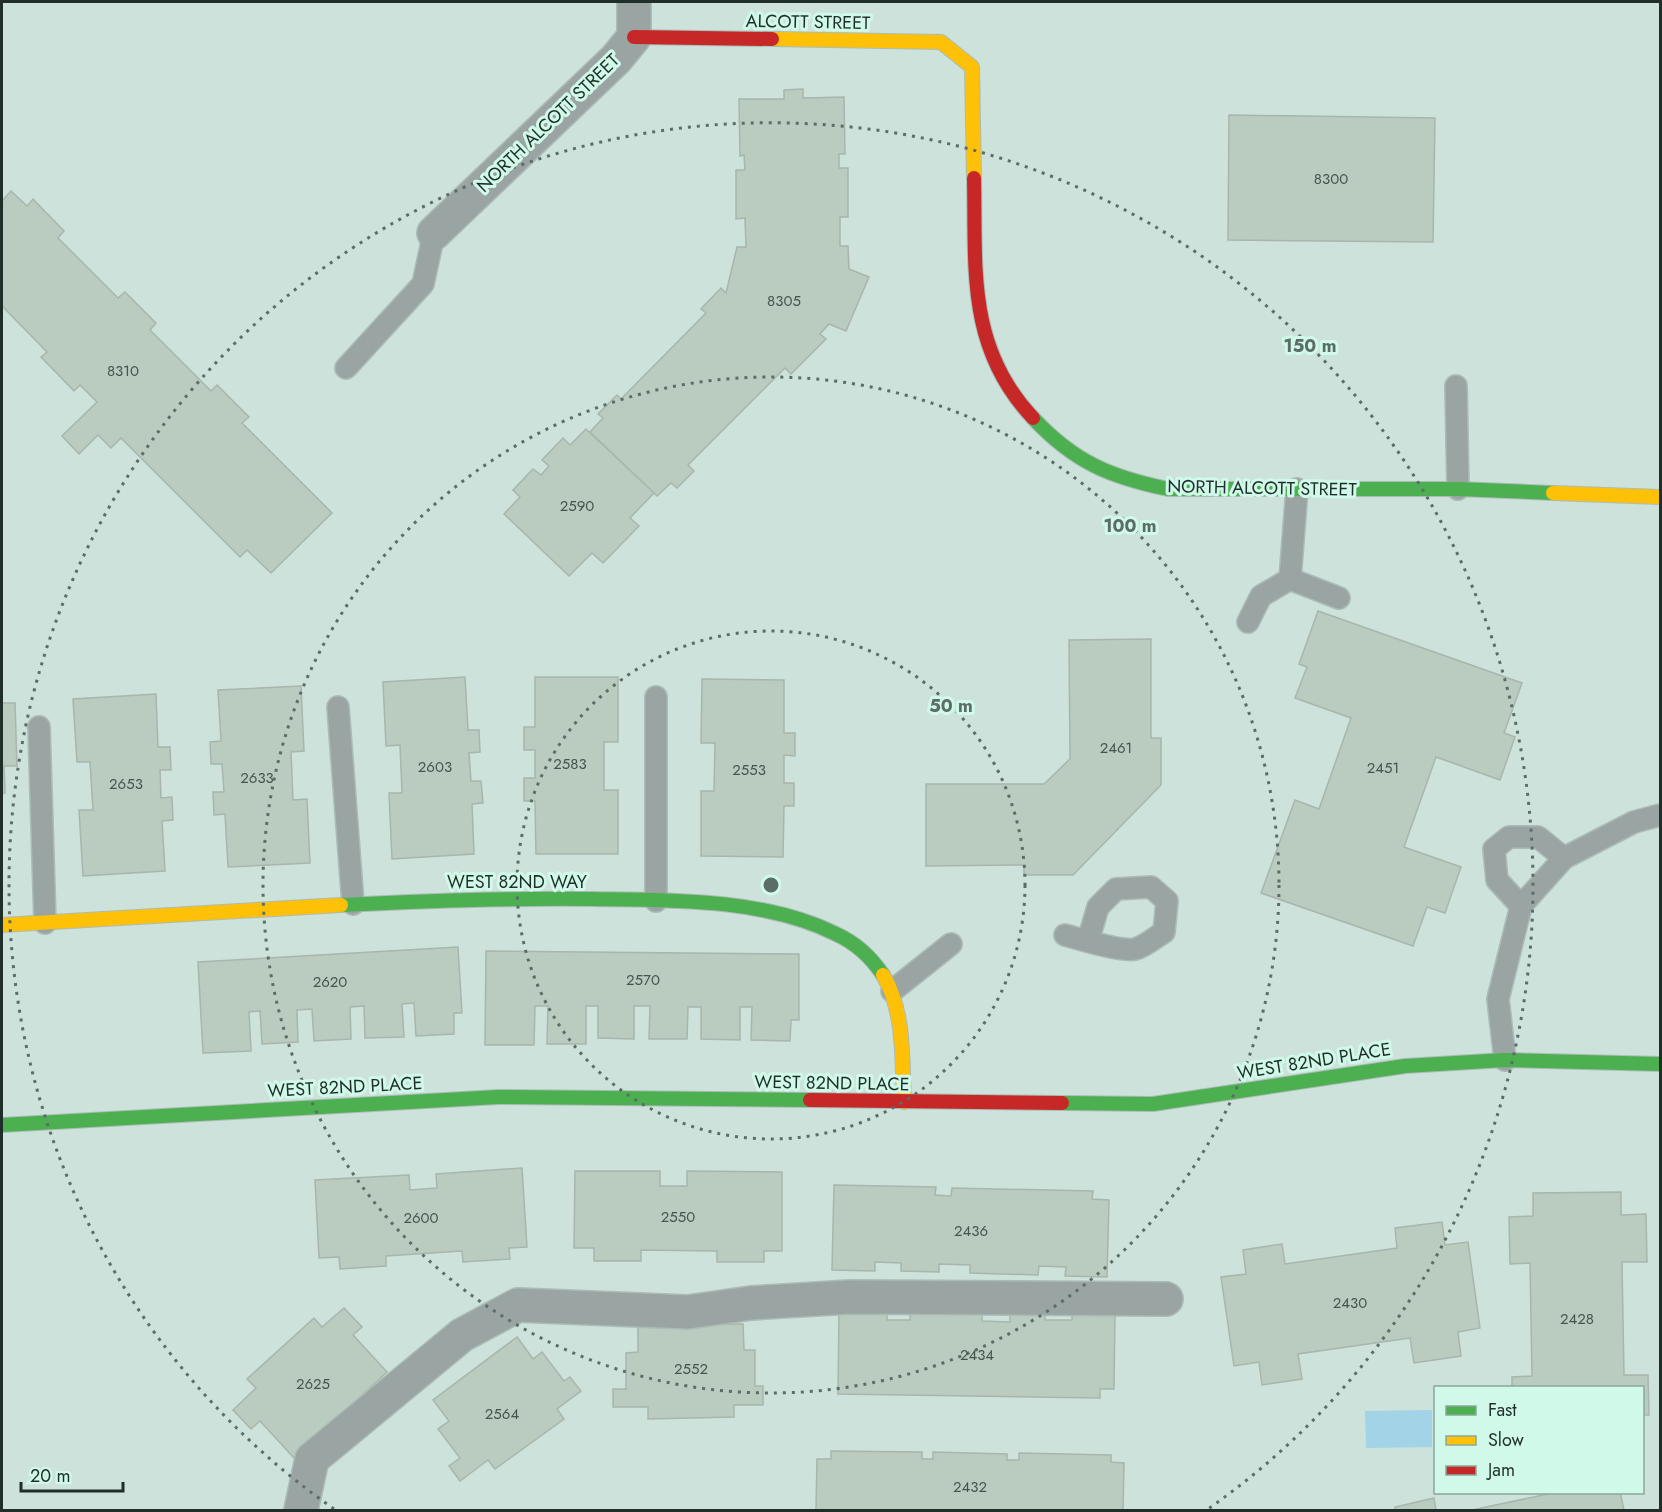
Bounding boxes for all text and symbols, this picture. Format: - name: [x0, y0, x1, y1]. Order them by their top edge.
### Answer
- street label: ALCOTT STREET: [745, 8, 871, 36]
- street label: NORTH ALCOTT STREET: [471, 47, 626, 198]
- house number: 8300: [1314, 168, 1348, 190]
- house number: 8305: [767, 290, 801, 312]
- text: 150 m: [1284, 333, 1336, 359]
- house number: 8310: [107, 360, 139, 382]
- street label: NORTH ALCOTT STREET: [1167, 473, 1358, 503]
- house number: 2590: [560, 495, 594, 517]
- text: 100 m: [1103, 513, 1157, 539]
- text: 50 m: [929, 693, 973, 719]
- house number: 2461: [1100, 737, 1132, 759]
- house number: 2583: [553, 753, 587, 775]
- house number: 2603: [418, 756, 452, 778]
- house number: 2451: [1367, 757, 1399, 779]
- house number: 2553: [732, 759, 766, 781]
- house number: 2633: [240, 767, 274, 789]
- house number: 2653: [109, 773, 143, 795]
- street label: WEST 82ND WAY: [447, 869, 588, 895]
- centre of rings: [761, 875, 781, 895]
- house number: 2570: [626, 969, 660, 991]
- house number: 2620: [313, 971, 347, 993]
- street label: WEST 82ND PLACE: [1235, 1036, 1393, 1086]
- street label: WEST 82ND PLACE: [754, 1069, 910, 1097]
- street label: WEST 82ND PLACE: [267, 1070, 423, 1104]
- house number: 2550: [661, 1206, 695, 1228]
- house number: 2600: [403, 1207, 439, 1229]
- house number: 2436: [954, 1220, 988, 1242]
- house number: 2430: [1333, 1292, 1367, 1314]
- house number: 2428: [1560, 1308, 1594, 1330]
- house number: 2434: [960, 1344, 994, 1366]
- house number: 2552: [674, 1358, 708, 1380]
- house number: 2625: [296, 1373, 330, 1395]
- legend: [1434, 1386, 1644, 1494]
- text: Fast: [1488, 1397, 1517, 1423]
- house number: 2564: [485, 1403, 519, 1425]
- text: Slow: [1488, 1427, 1525, 1453]
- scale bar: [21, 1455, 123, 1493]
- text: Jam: [1486, 1457, 1515, 1483]
- text: 20 m: [30, 1463, 70, 1489]
- house number: 2432: [953, 1476, 987, 1498]

